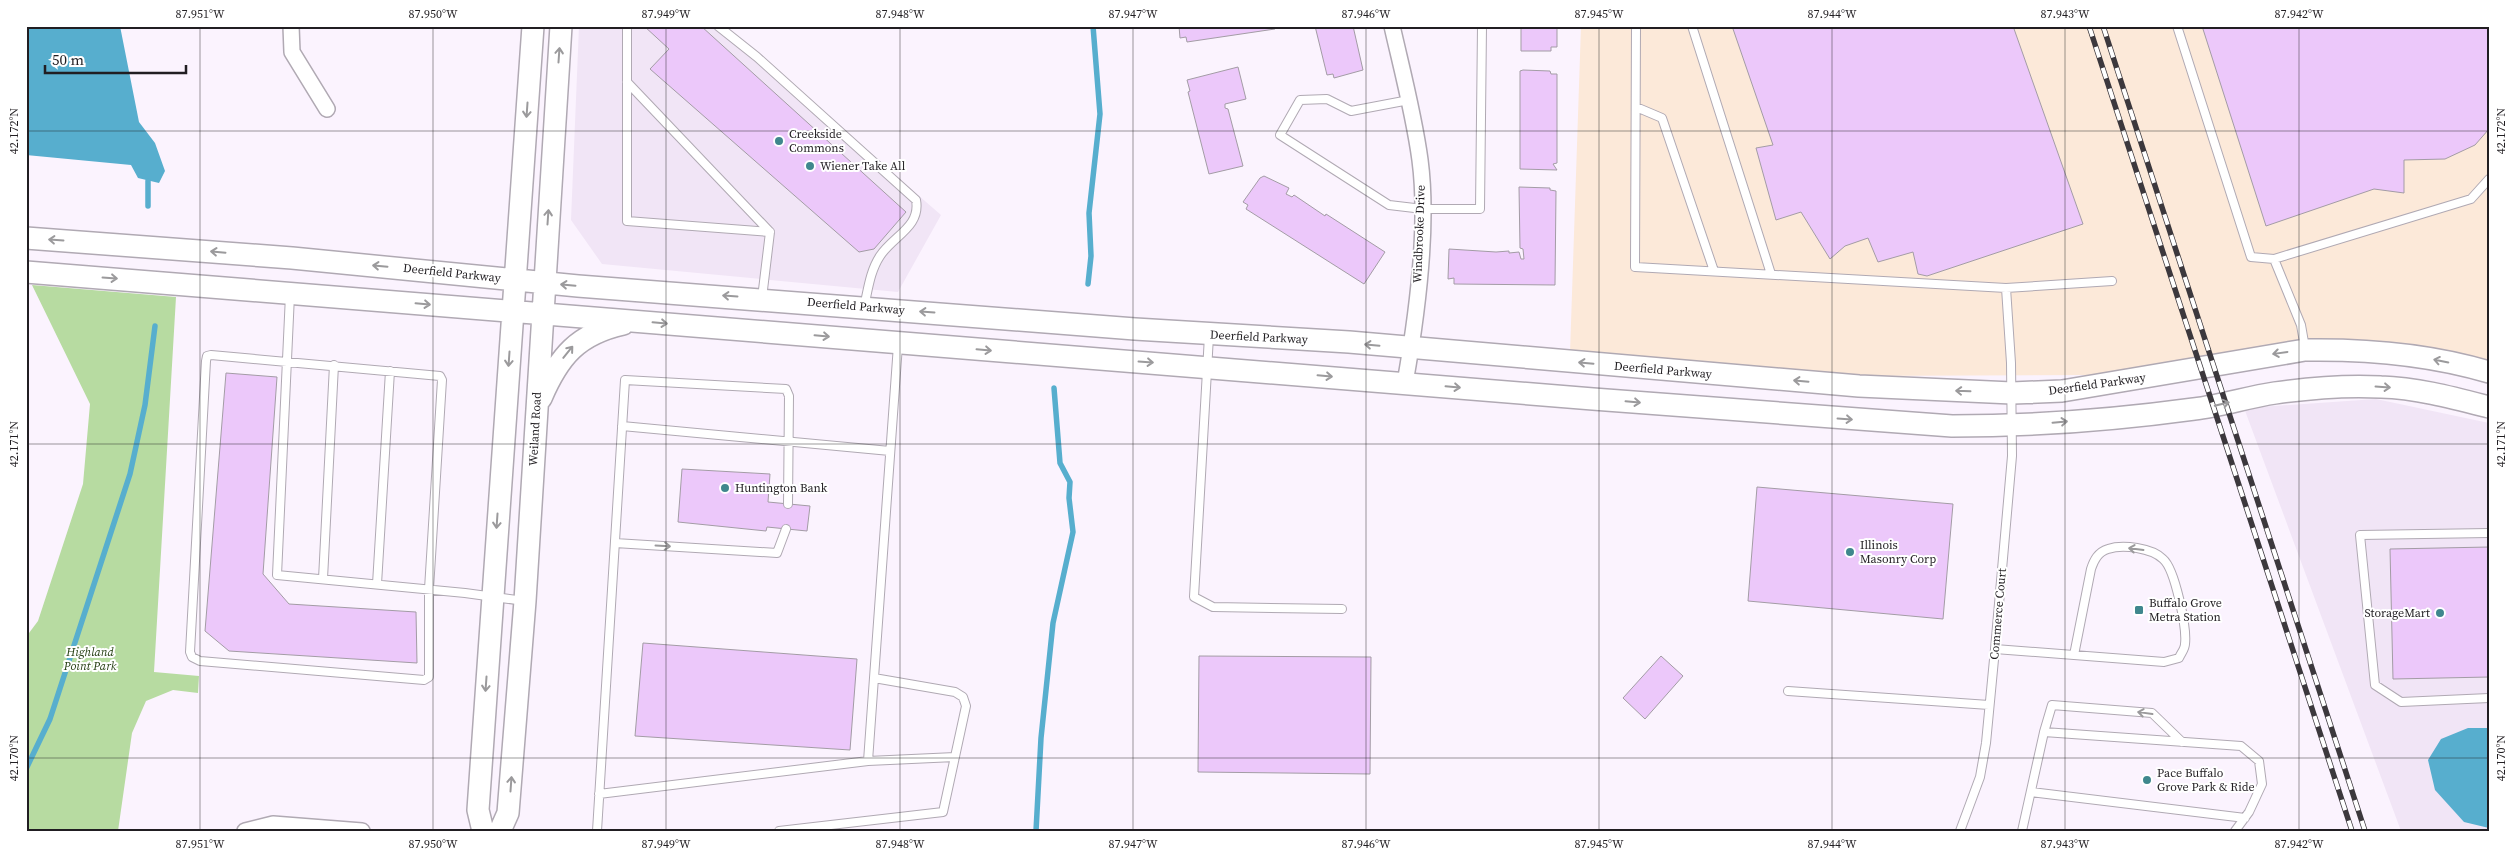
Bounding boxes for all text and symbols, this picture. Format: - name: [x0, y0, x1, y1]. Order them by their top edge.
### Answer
- text: 87.951°W: [175, 6, 225, 22]
- text: 87.950°W: [408, 6, 458, 22]
- text: 87.949°W: [641, 6, 691, 22]
- text: 87.948°W: [875, 6, 925, 22]
- text: 87.947°W: [1108, 6, 1158, 22]
- text: 87.946°W: [1341, 6, 1391, 22]
- text: 87.945°W: [1574, 6, 1624, 22]
- text: 87.944°W: [1807, 6, 1857, 22]
- text: 87.943°W: [2040, 6, 2090, 22]
- text: 87.942°W: [2274, 6, 2324, 22]
- scale bar: [45, 42, 186, 74]
- one-way arrow: [554, 47, 564, 63]
- text: 50 m: [52, 49, 84, 70]
- one-way arrow: [523, 102, 532, 118]
- text: 42.172°N: [6, 108, 22, 154]
- text: 42.172°N: [2493, 108, 2509, 154]
- place label: Creekside Commons: [789, 126, 844, 156]
- marker: Creekside Commons: [773, 135, 785, 147]
- place label: Wiener Take All: [820, 158, 906, 174]
- marker: Wiener Take All: [804, 160, 816, 172]
- street label: Windbrooke Drive: [1409, 185, 1429, 283]
- one-way arrow: [543, 209, 552, 225]
- one-way arrow: [49, 236, 65, 245]
- one-way arrow: [211, 247, 227, 257]
- street label: Deerfield Parkway: [402, 260, 502, 286]
- one-way arrow: [372, 261, 388, 271]
- one-way arrow: [101, 274, 117, 283]
- one-way arrow: [560, 280, 576, 289]
- one-way arrow: [722, 292, 738, 301]
- street label: Deerfield Parkway: [806, 294, 906, 318]
- one-way arrow: [415, 299, 431, 309]
- one-way arrow: [919, 307, 935, 317]
- one-way arrow: [652, 318, 668, 328]
- street label: Deerfield Parkway: [1210, 326, 1309, 348]
- one-way arrow: [814, 332, 830, 341]
- one-way arrow: [1365, 340, 1381, 349]
- one-way arrow: [976, 345, 992, 354]
- one-way arrow: [563, 346, 574, 359]
- one-way arrow: [2272, 348, 2288, 358]
- one-way arrow: [504, 351, 514, 367]
- one-way arrow: [2434, 356, 2450, 366]
- one-way arrow: [1138, 358, 1154, 367]
- one-way arrow: [1579, 358, 1595, 368]
- street label: Deerfield Parkway: [1613, 358, 1713, 382]
- street label: Deerfield Parkway: [2047, 369, 2147, 399]
- one-way arrow: [1316, 372, 1332, 381]
- one-way arrow: [1793, 377, 1809, 386]
- one-way arrow: [1445, 382, 1461, 392]
- one-way arrow: [2374, 383, 2390, 392]
- one-way arrow: [1955, 386, 1971, 395]
- street label: Weiland Road: [525, 391, 545, 466]
- one-way arrow: [1624, 398, 1640, 407]
- one-way arrow: [2213, 399, 2229, 408]
- one-way arrow: [1837, 414, 1853, 424]
- one-way arrow: [2052, 418, 2068, 427]
- text: 42.171°N: [6, 421, 22, 467]
- text: 42.171°N: [2493, 421, 2509, 467]
- place label: Huntington Bank: [735, 480, 828, 496]
- marker: Huntington Bank: [719, 482, 731, 494]
- one-way arrow: [493, 513, 502, 529]
- place label: Illinois Masonry Corp: [1860, 537, 1936, 567]
- one-way arrow: [655, 542, 671, 551]
- one-way arrow: [2128, 544, 2144, 554]
- marker: Illinois Masonry Corp: [1844, 546, 1856, 558]
- street label: Commerce Court: [1986, 567, 2010, 660]
- place label: Buffalo Grove Metra Station: [2149, 595, 2222, 625]
- marker: Buffalo Grove Metra Station: [2133, 604, 2145, 616]
- place label: StorageMart: [2365, 605, 2430, 621]
- marker: StorageMart: [2434, 607, 2446, 619]
- park label: Highland Point Park: [63, 644, 117, 674]
- one-way arrow: [482, 675, 491, 691]
- one-way arrow: [2137, 708, 2153, 718]
- text: 42.170°N: [6, 735, 22, 781]
- text: 42.170°N: [2493, 735, 2509, 781]
- place label: Pace Buffalo Grove Park & Ride: [2157, 765, 2255, 795]
- marker: Pace Buffalo Grove Park & Ride: [2141, 774, 2153, 786]
- one-way arrow: [506, 776, 515, 792]
- text: 87.951°W: [175, 836, 225, 852]
- text: 87.950°W: [408, 836, 458, 852]
- text: 87.949°W: [641, 836, 691, 852]
- text: 87.948°W: [875, 836, 925, 852]
- text: 87.947°W: [1108, 836, 1158, 852]
- text: 87.946°W: [1341, 836, 1391, 852]
- text: 87.945°W: [1574, 836, 1624, 852]
- text: 87.944°W: [1807, 836, 1857, 852]
- text: 87.943°W: [2040, 836, 2090, 852]
- text: 87.942°W: [2274, 836, 2324, 852]

